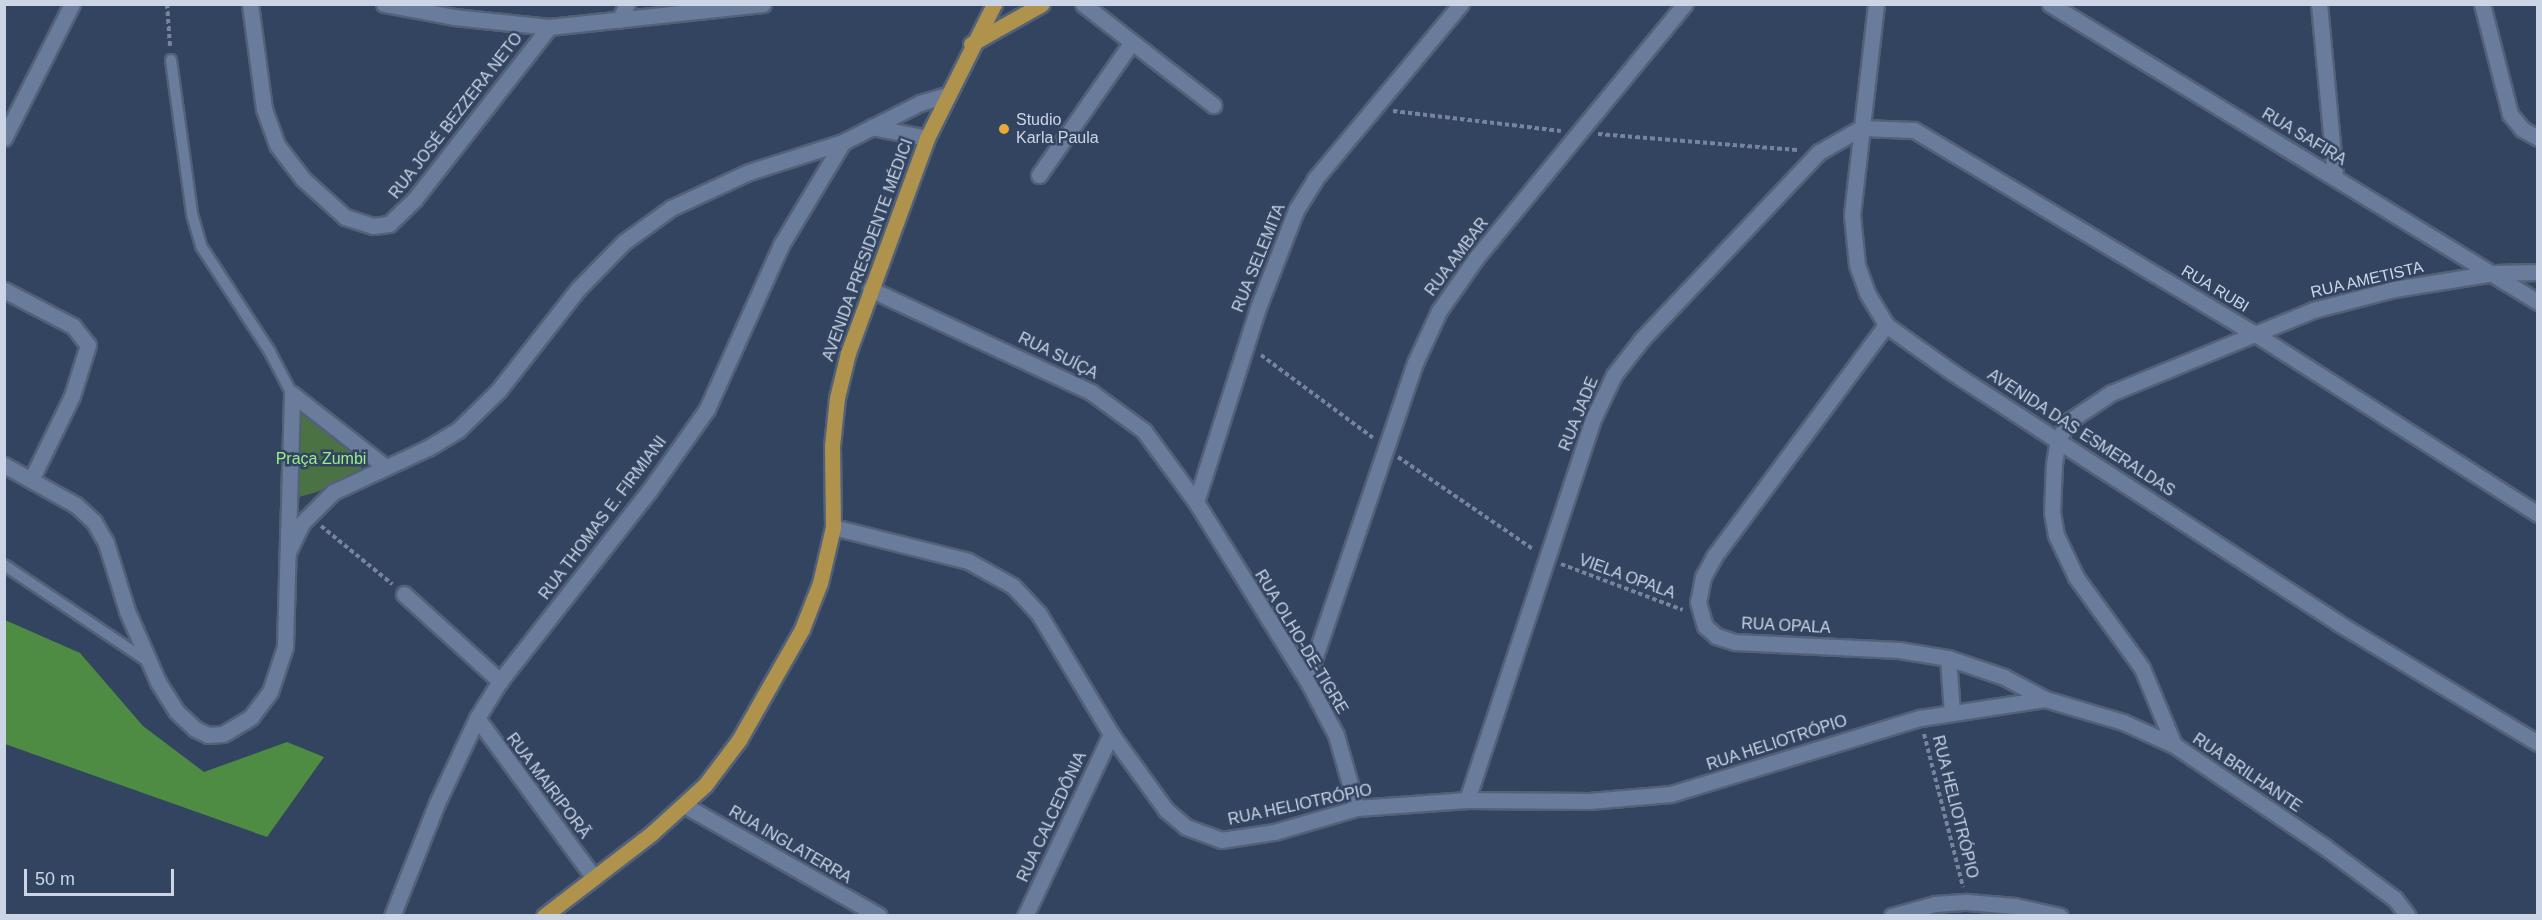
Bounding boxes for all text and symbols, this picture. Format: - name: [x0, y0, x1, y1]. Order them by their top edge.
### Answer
- street label: RUA JOSÉ BEZZERA NETO: [385, 29, 527, 203]
- street label: RUA SAFIRA: [2258, 104, 2350, 170]
- place label: Studio Karla Paula: [1016, 110, 1099, 148]
- marker: Studio Karla Paula: [997, 122, 1011, 136]
- street label: AVENIDA PRESIDENTE MÉDICI: [819, 136, 917, 364]
- street label: RUA SELEMITA: [1228, 201, 1290, 315]
- street label: RUA AMBAR: [1421, 213, 1493, 301]
- street label: RUA AMETISTA: [2308, 257, 2426, 303]
- street label: RUA RUBI: [2177, 261, 2253, 317]
- street label: RUA SUÍÇA: [1015, 328, 1101, 384]
- street label: AVENIDA DAS ESMERALDAS: [1983, 365, 2179, 501]
- street label: RUA JADE: [1555, 374, 1603, 454]
- street label: RUA THOMAS E. FIRMIANI: [535, 432, 671, 604]
- park label: Praça Zumbi: [276, 449, 366, 469]
- street label: VIELA OPALA: [1576, 551, 1678, 603]
- street label: RUA OLHO-DE-TIGRE: [1250, 566, 1352, 718]
- street label: RUA OPALA: [1740, 614, 1832, 638]
- street label: RUA HELIOTRÓPIO: [1704, 711, 1850, 775]
- street label: RUA MAIRIPORÃ: [502, 729, 594, 843]
- street label: RUA BRILHANTE: [2189, 729, 2305, 817]
- street label: RUA HELIOTRÓPIO: [1928, 733, 1982, 881]
- street label: RUA CALCEDÔNIA: [1013, 748, 1091, 886]
- street label: RUA HELIOTRÓPIO: [1226, 780, 1374, 830]
- street label: RUA INGLATERRA: [725, 802, 855, 888]
- scale bar: [27, 857, 177, 895]
- text: 50 m: [35, 869, 75, 889]

